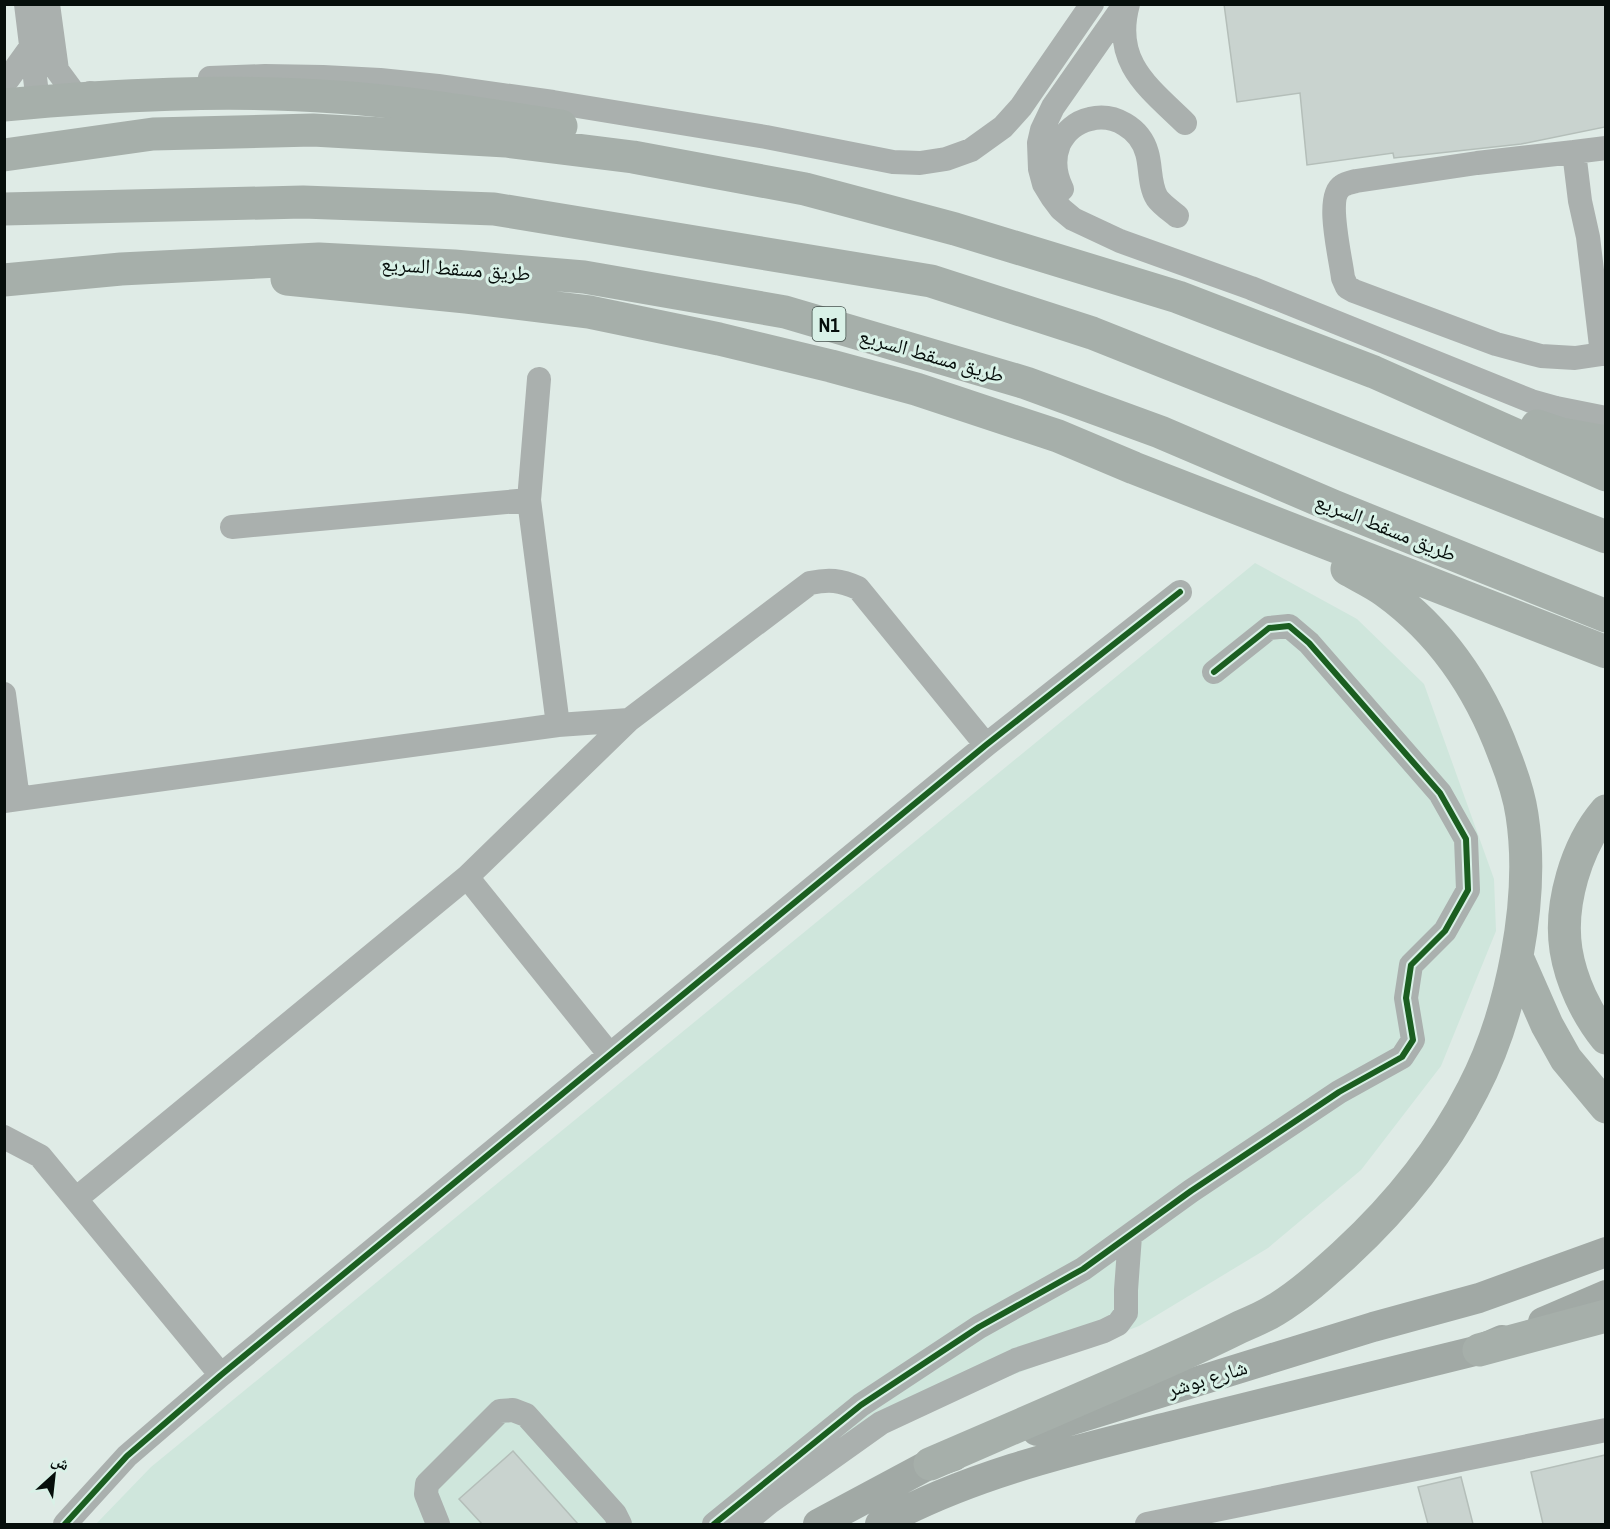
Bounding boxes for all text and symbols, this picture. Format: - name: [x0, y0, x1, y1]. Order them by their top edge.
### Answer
- street label: طريق مسقط السريع: [380, 248, 532, 288]
- road number: N1: [812, 307, 846, 341]
- street label: طريق مسقط السريع: [856, 320, 1008, 390]
- street label: طريق مسقط السريع: [1311, 486, 1461, 568]
- street label: شارع بوشر: [1162, 1352, 1251, 1404]
- north arrow: [24, 1445, 84, 1505]
- text: ش: [48, 1448, 73, 1475]

